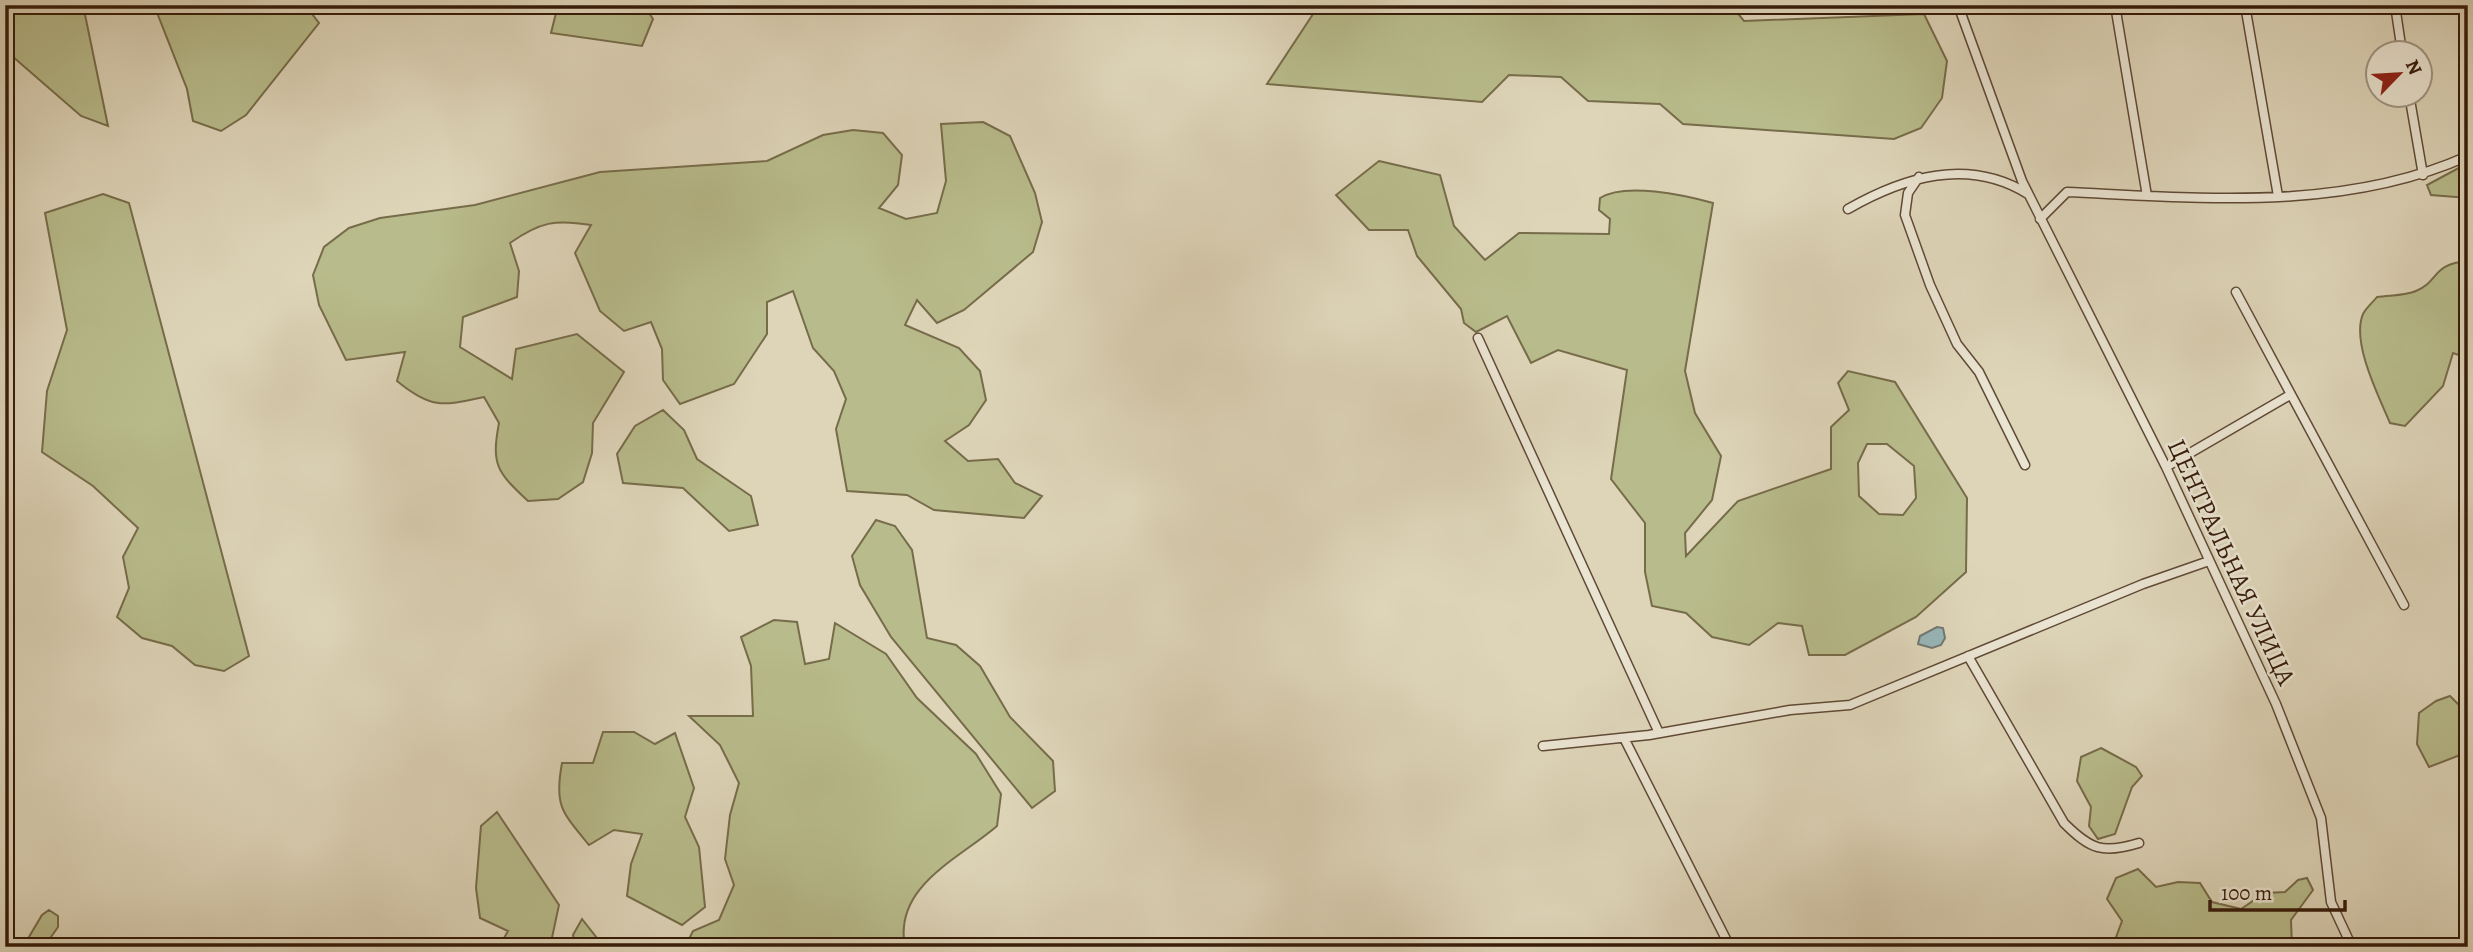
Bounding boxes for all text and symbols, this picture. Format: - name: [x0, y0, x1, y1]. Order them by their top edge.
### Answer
- north arrow: [2364, 38, 2434, 108]
- text: N: [2399, 55, 2428, 79]
- street label: ЦЕНТРАЛЬНАЯ УЛИЦА: [2159, 434, 2304, 692]
- scale bar: [2210, 868, 2345, 912]
- text: 100 m: [2221, 879, 2272, 907]

